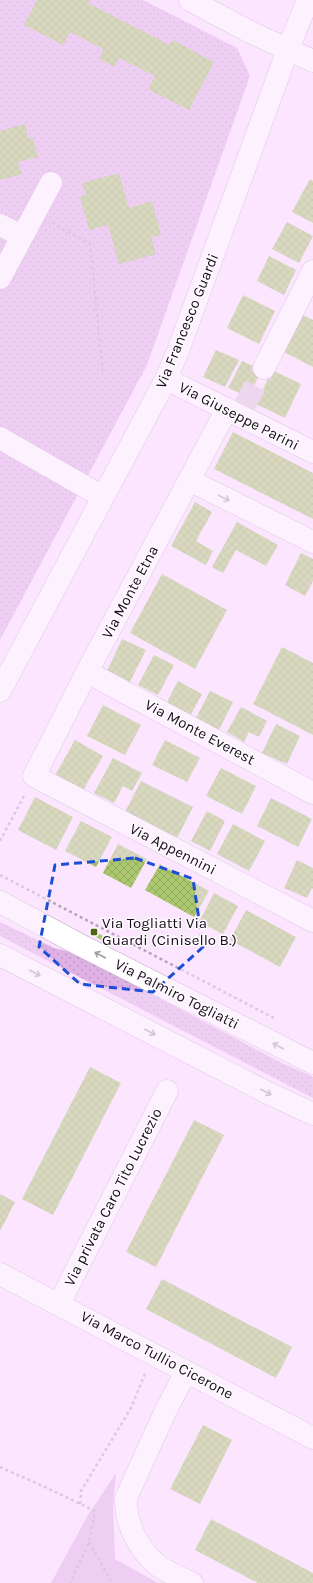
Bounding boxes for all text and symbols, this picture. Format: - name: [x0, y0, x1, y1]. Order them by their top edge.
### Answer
- street label: Via Francesco Guardi: [152, 251, 222, 391]
- street label: Via Giuseppe Parini: [176, 378, 302, 454]
- one-way arrow: [218, 495, 230, 502]
- street label: Via Monte Etna: [98, 542, 162, 642]
- street label: Via Monte Everest: [142, 695, 258, 769]
- street label: Via Appennini: [127, 819, 219, 879]
- place label: Via Togliatti Via Guardi (Cinisello B.): [102, 914, 237, 949]
- marker: Via Togliatti Via Guardi (Cinisello B.): [89, 927, 99, 937]
- one-way arrow: [94, 951, 106, 958]
- street label: Via Palmiro Togliatti: [112, 955, 242, 1033]
- one-way arrow: [28, 970, 40, 977]
- one-way arrow: [144, 1029, 156, 1037]
- one-way arrow: [272, 1042, 284, 1049]
- one-way arrow: [259, 1089, 271, 1096]
- street label: Via privata Caro Tito Lucrezio: [60, 1105, 166, 1289]
- street label: Via Marco Tullio Cicerone: [78, 1307, 236, 1403]

